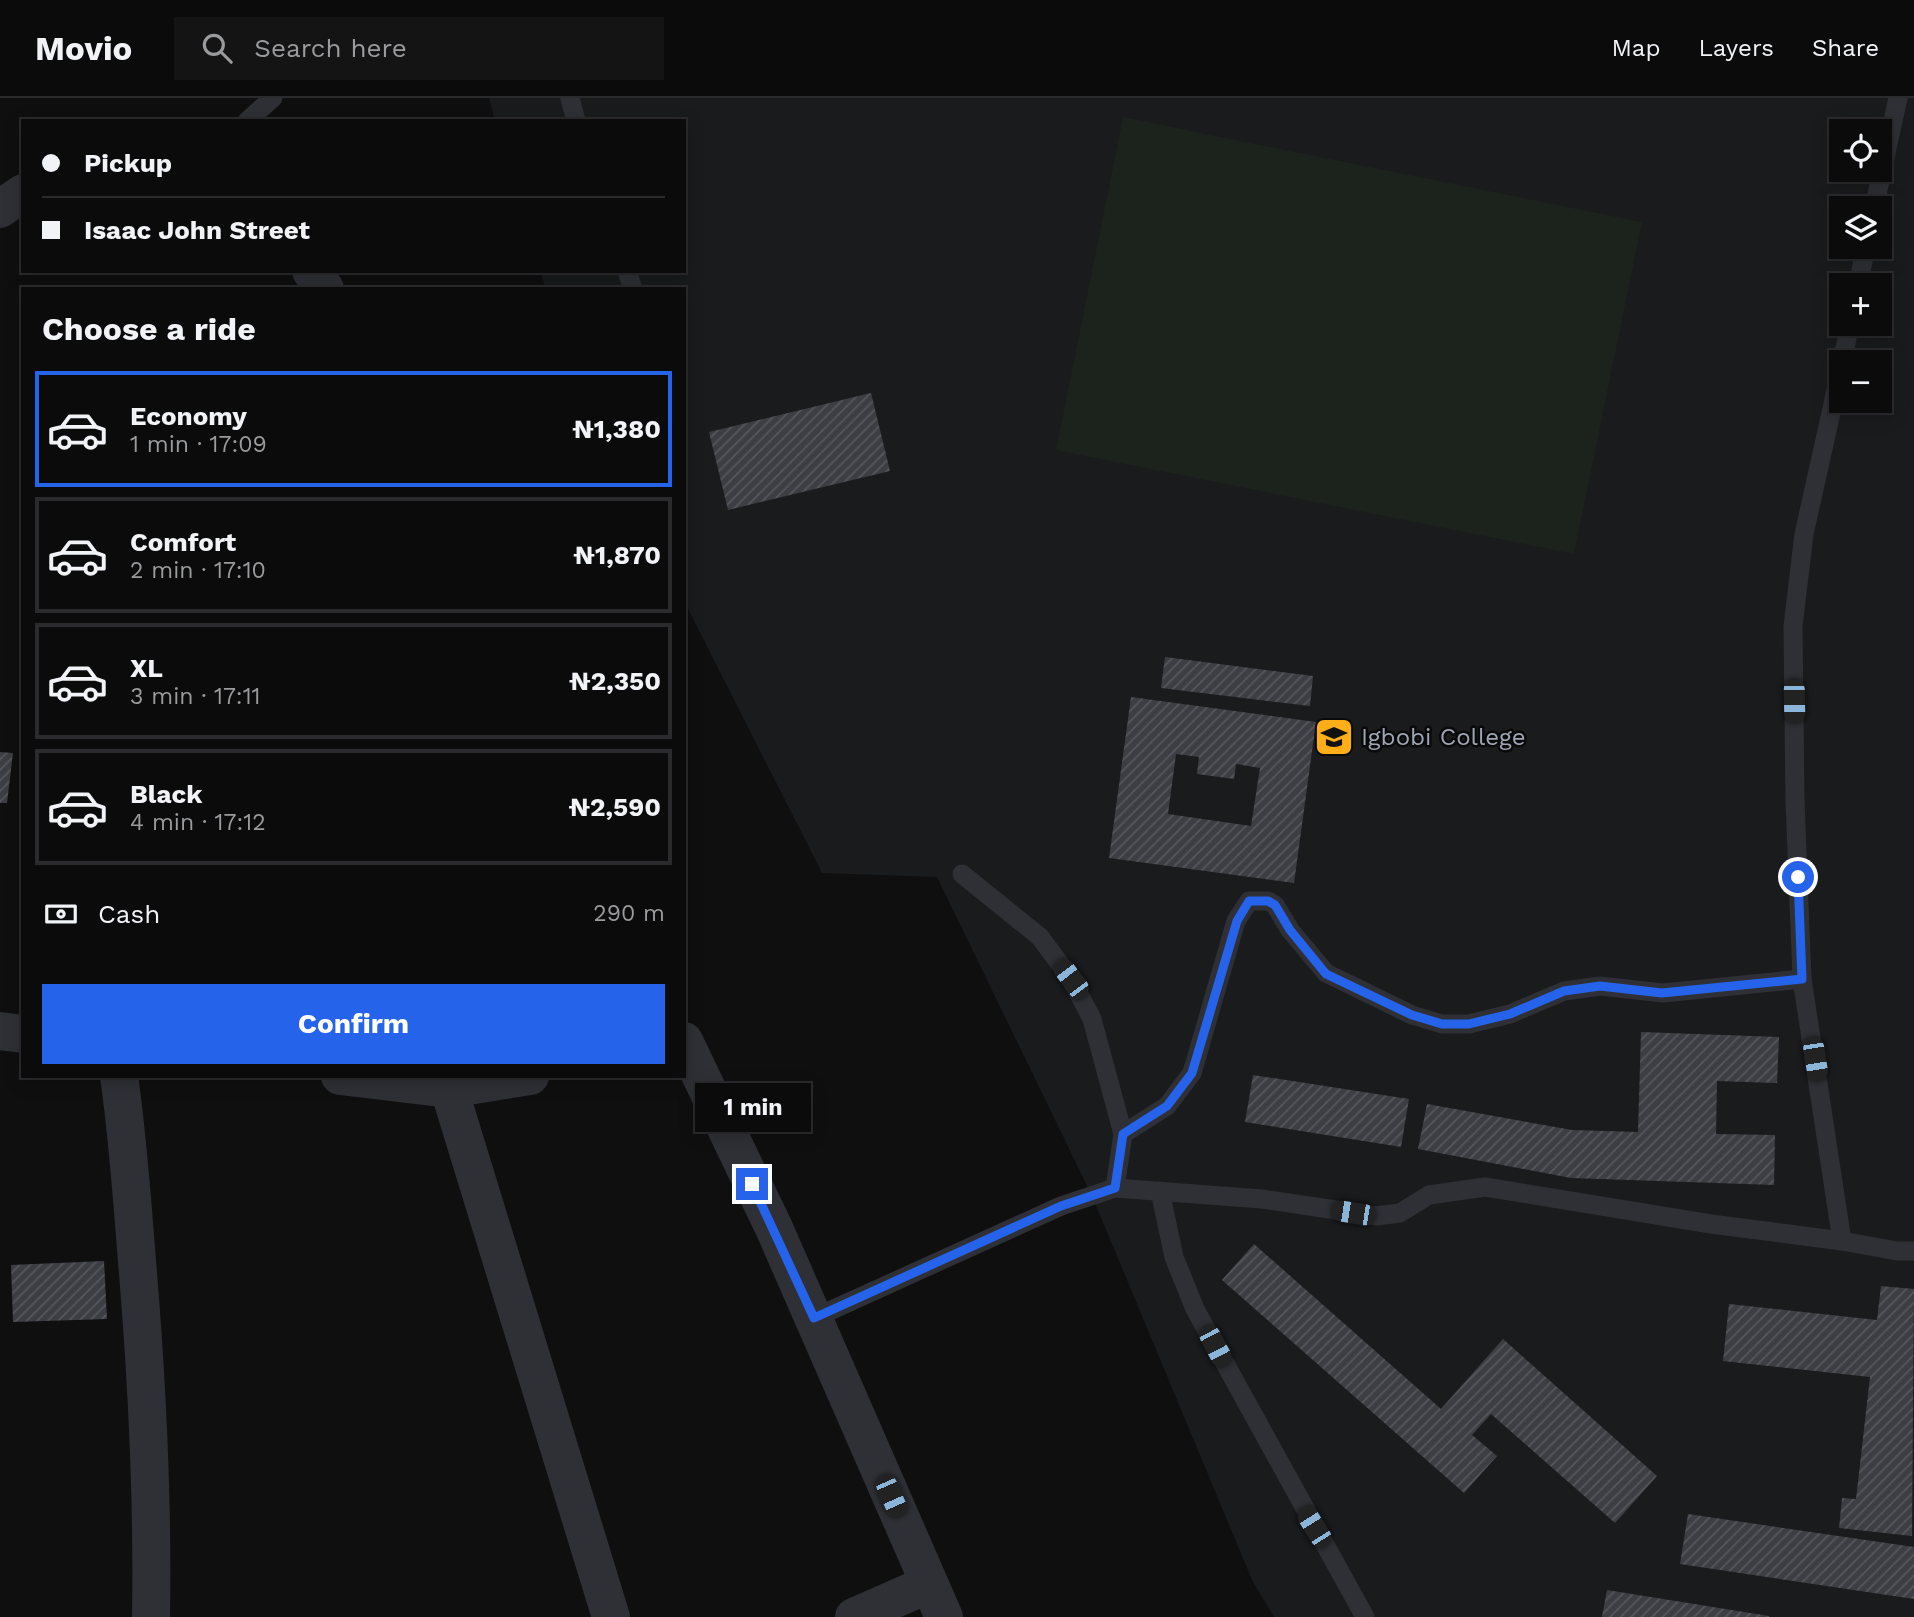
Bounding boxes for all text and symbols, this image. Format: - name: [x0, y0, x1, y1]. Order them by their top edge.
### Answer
- search box: [174, 17, 664, 80]
- text: Movio: [35, 29, 132, 68]
- icon: search: [198, 29, 236, 67]
- text: Search here: [254, 33, 407, 63]
- text: Map: [1612, 34, 1660, 62]
- text: Layers: [1698, 34, 1774, 62]
- text: Share: [1812, 34, 1879, 62]
- map controls: [1829, 119, 1892, 413]
- button: locate: [1829, 119, 1892, 182]
- text: Pickup: [84, 148, 172, 178]
- button: layers: [1829, 196, 1892, 259]
- text: Isaac John Street: [84, 215, 310, 245]
- button: +: [1829, 273, 1892, 336]
- text: Choose a ride: [42, 310, 256, 348]
- button: −: [1829, 350, 1892, 413]
- icon: car: [46, 398, 109, 461]
- text: Economy: [130, 401, 247, 431]
- text: ₦1,380: [572, 414, 661, 444]
- text: 1 min · 17:09: [130, 431, 267, 458]
- icon: car: [46, 524, 109, 587]
- text: Comfort: [130, 527, 236, 557]
- text: ₦1,870: [574, 540, 661, 570]
- text: 2 min · 17:10: [130, 557, 266, 584]
- icon: car: [46, 650, 109, 713]
- text: XL: [130, 653, 163, 683]
- text: ₦2,350: [569, 666, 661, 696]
- car: [1784, 680, 1805, 722]
- text: 3 min · 17:11: [130, 683, 261, 710]
- school or university icon: Igbobi College: [1313, 716, 1355, 758]
- place label: Igbobi College: [1361, 723, 1526, 751]
- icon: car: [46, 776, 109, 839]
- text: Black: [130, 779, 202, 809]
- text: ₦2,590: [569, 792, 661, 822]
- text: 4 min · 17:12: [130, 809, 266, 836]
- route start: [1782, 861, 1814, 893]
- icon: cash: [42, 895, 80, 933]
- text: Cash: [98, 899, 160, 929]
- text: 290 m: [593, 900, 665, 927]
- car: [1050, 956, 1093, 1002]
- button: Confirm: [42, 984, 665, 1064]
- car: [1802, 1037, 1829, 1081]
- callout: 1 min: [694, 1082, 810, 1132]
- text: 1 min: [723, 1094, 783, 1121]
- route end: [736, 1168, 768, 1200]
- car: [1331, 1199, 1376, 1227]
- car: [1196, 1323, 1235, 1369]
- car: [873, 1473, 910, 1519]
- car: [1294, 1504, 1335, 1550]

